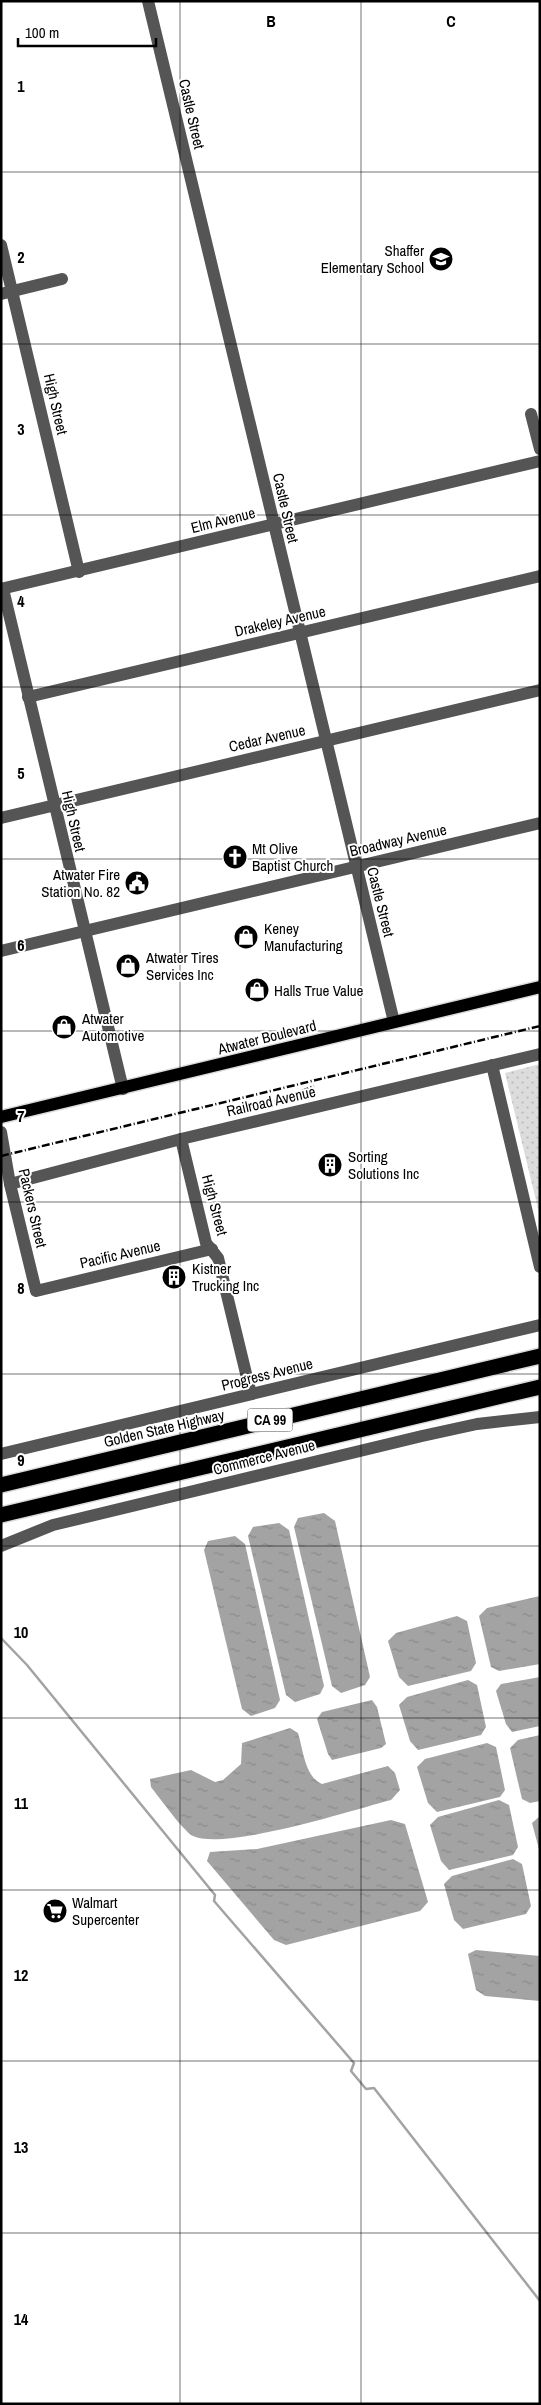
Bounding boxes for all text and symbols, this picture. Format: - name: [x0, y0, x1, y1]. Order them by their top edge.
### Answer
- text: B: [266, 10, 276, 32]
- text: C: [446, 10, 456, 32]
- scale bar: [18, 15, 155, 47]
- text: 100 m: [25, 22, 59, 43]
- text: 1: [17, 75, 25, 97]
- street label: Castle Street: [174, 77, 210, 152]
- place label: Shaffer Elementary School: [321, 240, 424, 278]
- text: 2: [17, 246, 25, 268]
- school or university icon: Shaffer Elementary School: [428, 246, 454, 272]
- street label: High Street: [39, 371, 73, 437]
- text: 3: [17, 418, 25, 440]
- street label: Castle Street: [268, 471, 304, 546]
- street label: Elm Avenue: [189, 502, 257, 538]
- text: 4: [17, 590, 25, 612]
- street label: Drakeley Avenue: [232, 600, 328, 642]
- street label: Cedar Avenue: [227, 719, 307, 757]
- text: 5: [17, 762, 25, 784]
- street label: High Street: [57, 788, 91, 854]
- street label: Broadway Avenue: [347, 819, 449, 861]
- place label: Mt Olive Baptist Church: [252, 838, 333, 876]
- church icon: Mt Olive Baptist Church: [222, 844, 248, 870]
- place label: Atwater Fire Station No. 82: [41, 864, 120, 902]
- street label: Castle Street: [362, 865, 400, 940]
- public building icon: Atwater Fire Station No. 82: [124, 870, 150, 896]
- place label: Keney Manufacturing: [264, 918, 343, 956]
- shop icon: Keney Manufacturing: [233, 924, 259, 950]
- text: 6: [17, 934, 25, 956]
- place label: Atwater Tires Services Inc: [145, 947, 219, 985]
- shop icon: Atwater Tires Services Inc: [115, 953, 141, 979]
- shop icon: Halls True Value: [244, 977, 270, 1003]
- place label: Halls True Value: [274, 980, 364, 1001]
- place label: Atwater Automotive: [81, 1008, 144, 1046]
- shop icon: Atwater Automotive: [51, 1014, 77, 1040]
- street label: Atwater Boulevard: [215, 1015, 318, 1060]
- street label: Railroad Avenue: [224, 1081, 318, 1121]
- text: 7: [17, 1105, 25, 1127]
- place label: Sorting Solutions Inc: [348, 1146, 419, 1184]
- building icon: Sorting Solutions Inc: [317, 1152, 343, 1178]
- street label: Packers Street: [14, 1166, 52, 1250]
- street label: High Street: [197, 1172, 233, 1238]
- street label: Pacific Avenue: [78, 1235, 162, 1273]
- place label: Kistner Trucking Inc: [192, 1258, 259, 1296]
- building icon: Kistner Trucking Inc: [161, 1264, 187, 1290]
- text: 8: [17, 1277, 25, 1299]
- street label: Progress Avenue: [219, 1352, 315, 1395]
- street label: Golden State Highway: [102, 1404, 227, 1452]
- road number: CA 99: [248, 1408, 292, 1432]
- street label: Commerce Avenue: [211, 1434, 317, 1480]
- text: 9: [17, 1449, 25, 1471]
- text: 10: [14, 1621, 28, 1643]
- text: 11: [14, 1792, 29, 1814]
- place label: Walmart Supercenter: [72, 1892, 139, 1930]
- supermarket icon: Walmart Supercenter: [42, 1898, 68, 1924]
- text: 12: [14, 1964, 28, 1986]
- text: 13: [14, 2136, 28, 2158]
- text: 14: [14, 2308, 29, 2330]

